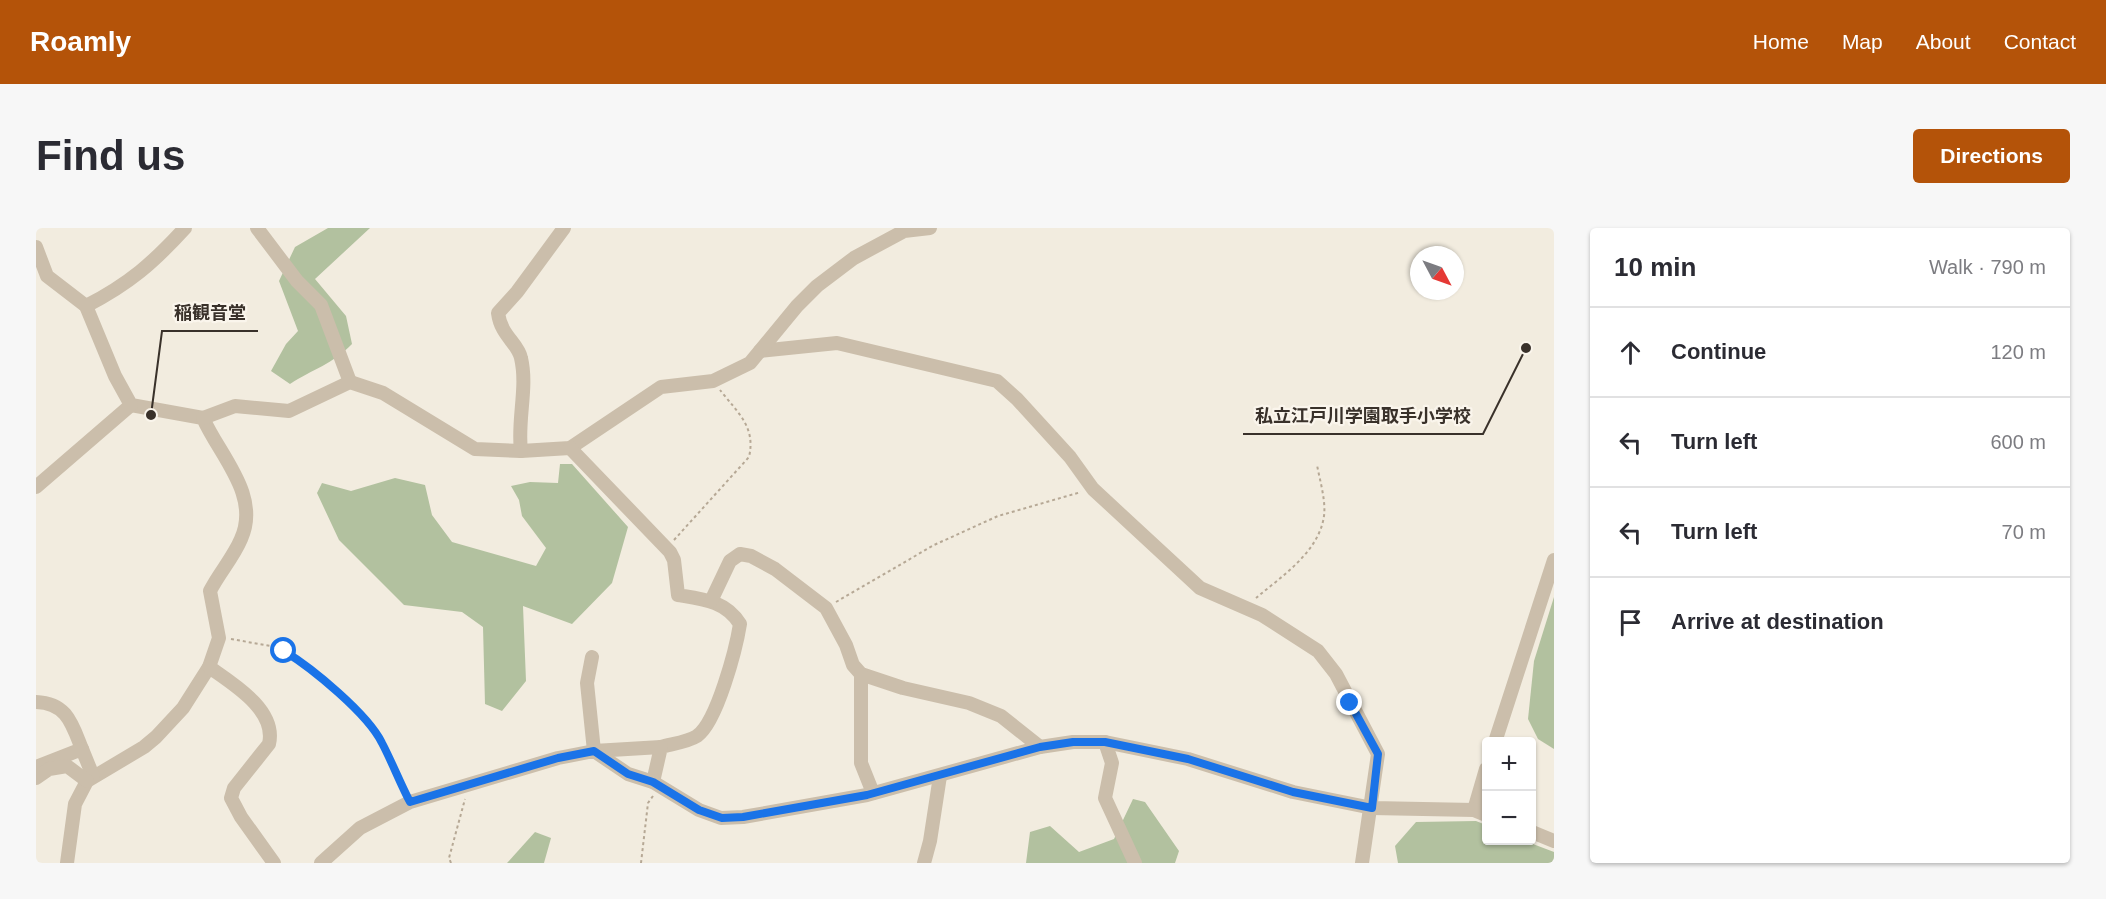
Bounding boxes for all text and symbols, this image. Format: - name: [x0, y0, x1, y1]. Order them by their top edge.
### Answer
- text: Roamly: [30, 26, 131, 57]
- text: Home: [1753, 30, 1809, 53]
- text: Map: [1842, 30, 1883, 53]
- text: About: [1916, 30, 1971, 53]
- text: Contact: [2004, 30, 2076, 53]
- button: Directions: [1913, 129, 2070, 183]
- text: Find us: [36, 132, 185, 179]
- north arrow: [1410, 246, 1464, 300]
- text: 10 min: [1614, 252, 1696, 282]
- text: Walk · 790 m: [1929, 256, 2046, 278]
- callout: 稲観音堂: [162, 295, 258, 331]
- text: 稲観音堂: [174, 303, 246, 323]
- icon: ahead: [1614, 336, 1647, 369]
- text: Continue: [1671, 339, 1766, 364]
- text: 120 m: [1990, 341, 2046, 363]
- callout: 私立江戸川学園取手小学校: [1243, 398, 1483, 434]
- text: 私立江戸川学園取手小学校: [1255, 406, 1471, 426]
- icon: left: [1614, 426, 1647, 459]
- text: Turn left: [1671, 429, 1757, 454]
- text: 600 m: [1990, 431, 2046, 453]
- icon: left: [1614, 516, 1647, 549]
- text: Turn left: [1671, 519, 1757, 544]
- text: 70 m: [2002, 521, 2046, 543]
- icon: arrive: [1614, 606, 1647, 639]
- text: Arrive at destination: [1671, 609, 1884, 634]
- route start: [270, 637, 296, 663]
- route end: [1336, 689, 1362, 715]
- map controls: [1482, 737, 1536, 845]
- button: +: [1482, 737, 1536, 791]
- button: −: [1482, 791, 1536, 845]

